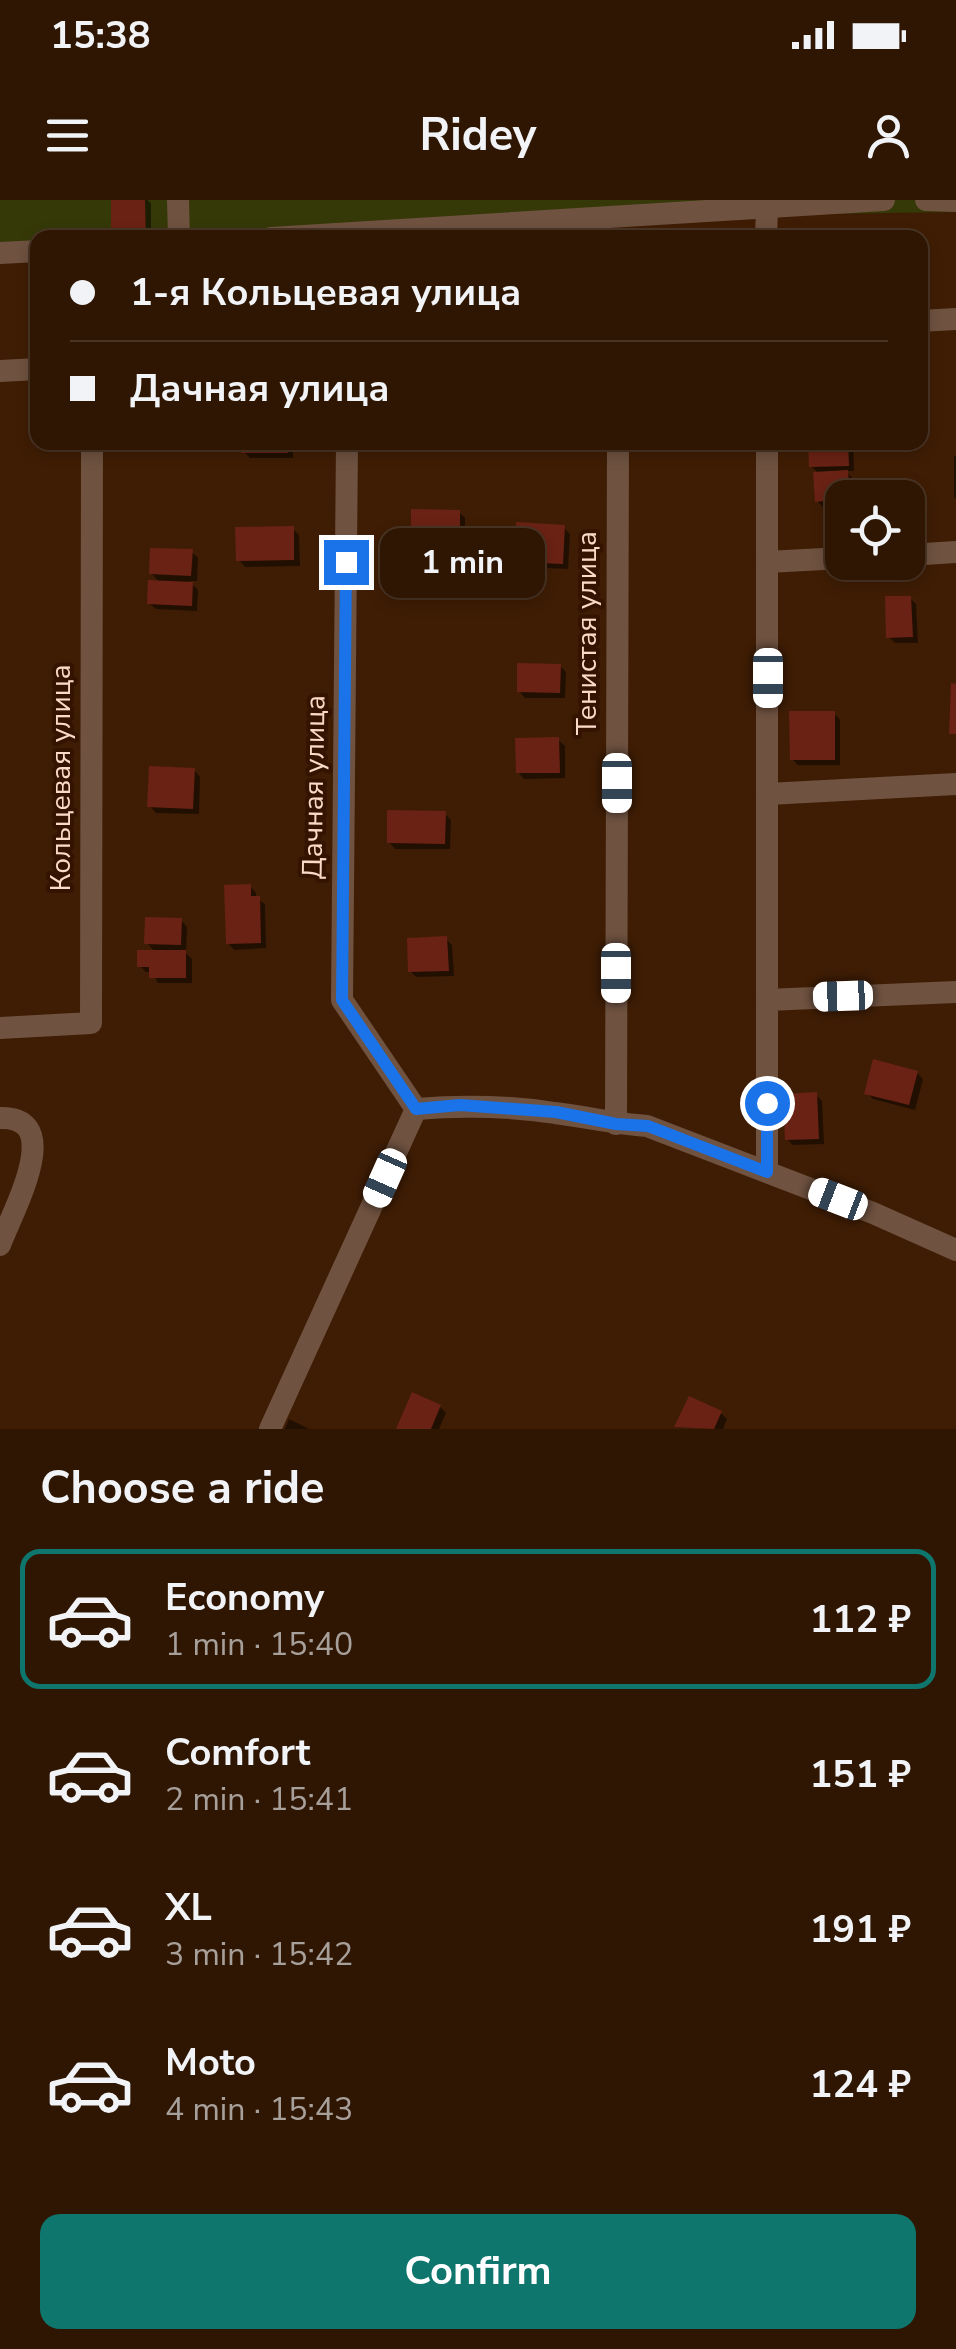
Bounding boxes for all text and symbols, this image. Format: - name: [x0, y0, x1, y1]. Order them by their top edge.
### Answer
- text: 15:38: [50, 10, 151, 61]
- text: Ridey: [419, 105, 537, 166]
- icon: menu: [40, 108, 95, 163]
- icon: person: [861, 108, 916, 163]
- text: 1-я Кольцевая улица: [130, 267, 521, 318]
- text: Дачная улица: [130, 363, 390, 414]
- map controls: [825, 480, 925, 580]
- button: locate: [825, 480, 925, 580]
- callout: 1 min: [381, 527, 546, 597]
- street label: Тенистая улица: [568, 531, 606, 735]
- route end: [324, 540, 369, 585]
- text: 1 min: [421, 541, 504, 584]
- car: [753, 648, 783, 708]
- street label: Кольцевая улица: [42, 664, 80, 892]
- street label: Дачная улица: [293, 695, 335, 879]
- car: [602, 753, 632, 813]
- car: [601, 943, 631, 1003]
- car: [812, 980, 874, 1012]
- route start: [745, 1081, 790, 1126]
- car: [359, 1144, 411, 1212]
- car: [805, 1174, 871, 1224]
- text: Choose a ride: [40, 1458, 325, 1519]
- text: Economy: [165, 1572, 324, 1623]
- icon: car: [45, 1574, 135, 1664]
- text: 112 ₽: [810, 1594, 911, 1645]
- text: 1 min · 15:40: [165, 1623, 353, 1666]
- text: Comfort: [165, 1727, 310, 1778]
- icon: car: [45, 1729, 135, 1819]
- text: 151 ₽: [810, 1749, 911, 1800]
- text: 2 min · 15:41: [165, 1778, 353, 1821]
- text: XL: [165, 1882, 212, 1933]
- icon: car: [45, 1884, 135, 1974]
- text: 191 ₽: [810, 1904, 911, 1955]
- text: 3 min · 15:42: [165, 1933, 353, 1976]
- text: Moto: [165, 2037, 256, 2088]
- icon: car: [45, 2039, 135, 2129]
- text: 124 ₽: [810, 2059, 911, 2110]
- text: 4 min · 15:43: [165, 2088, 353, 2131]
- button: Confirm: [40, 2214, 916, 2329]

